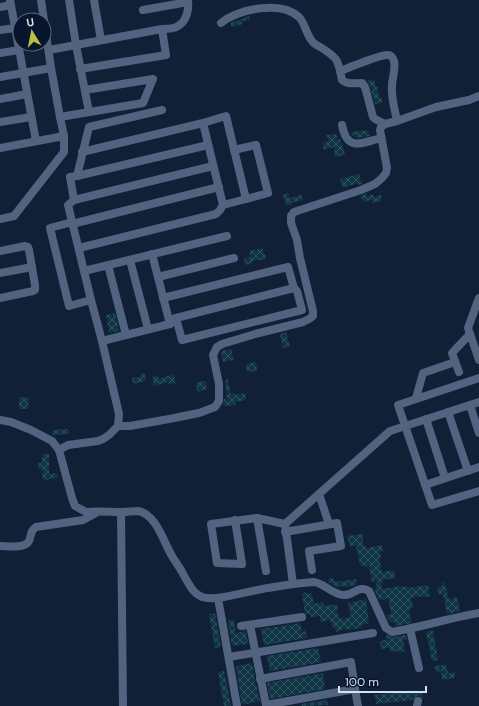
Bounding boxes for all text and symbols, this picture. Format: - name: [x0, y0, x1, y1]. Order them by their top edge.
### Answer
- north arrow: [12, 12, 52, 52]
- text: U: [25, 15, 35, 30]
- scale bar: [339, 668, 426, 694]
- text: 100 m: [345, 674, 379, 690]

